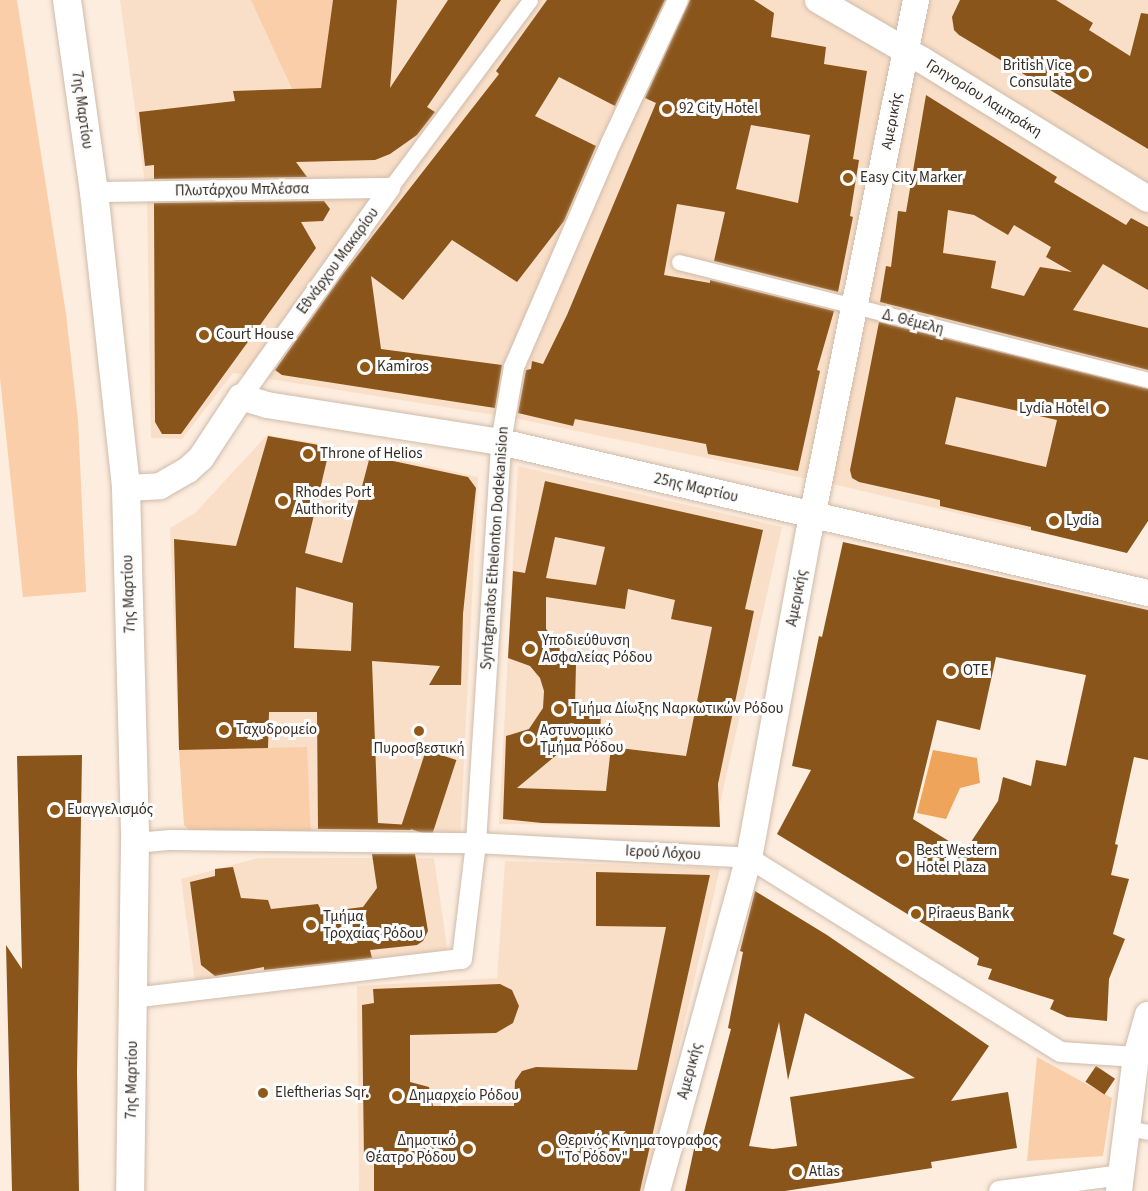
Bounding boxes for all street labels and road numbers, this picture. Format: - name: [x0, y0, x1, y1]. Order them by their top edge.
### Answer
- street label: Γρηγορίου Λαμπράκη: [923, 55, 1045, 141]
- street label: 7ης Μαρτίου: [68, 70, 96, 150]
- street label: Αμερικής: [878, 91, 906, 151]
- street label: Πλωτάρχου Μπλέσσα: [175, 180, 309, 200]
- street label: Εθνάρχου Μακαρίου: [293, 204, 383, 318]
- street label: Δ. Θέμελη: [880, 306, 946, 338]
- street label: Syntagmatos Ethelonton Dodekanision: [478, 426, 512, 670]
- street label: 25ης Μαρτίου: [652, 470, 740, 506]
- street label: 7ης Μαρτίου: [119, 554, 139, 634]
- street label: Αμερικής: [783, 568, 811, 628]
- street label: Ιερού Λόχου: [625, 842, 701, 864]
- street label: 7ης Μαρτίου: [122, 1041, 142, 1119]
- street label: Αμερικής: [674, 1041, 706, 1101]

